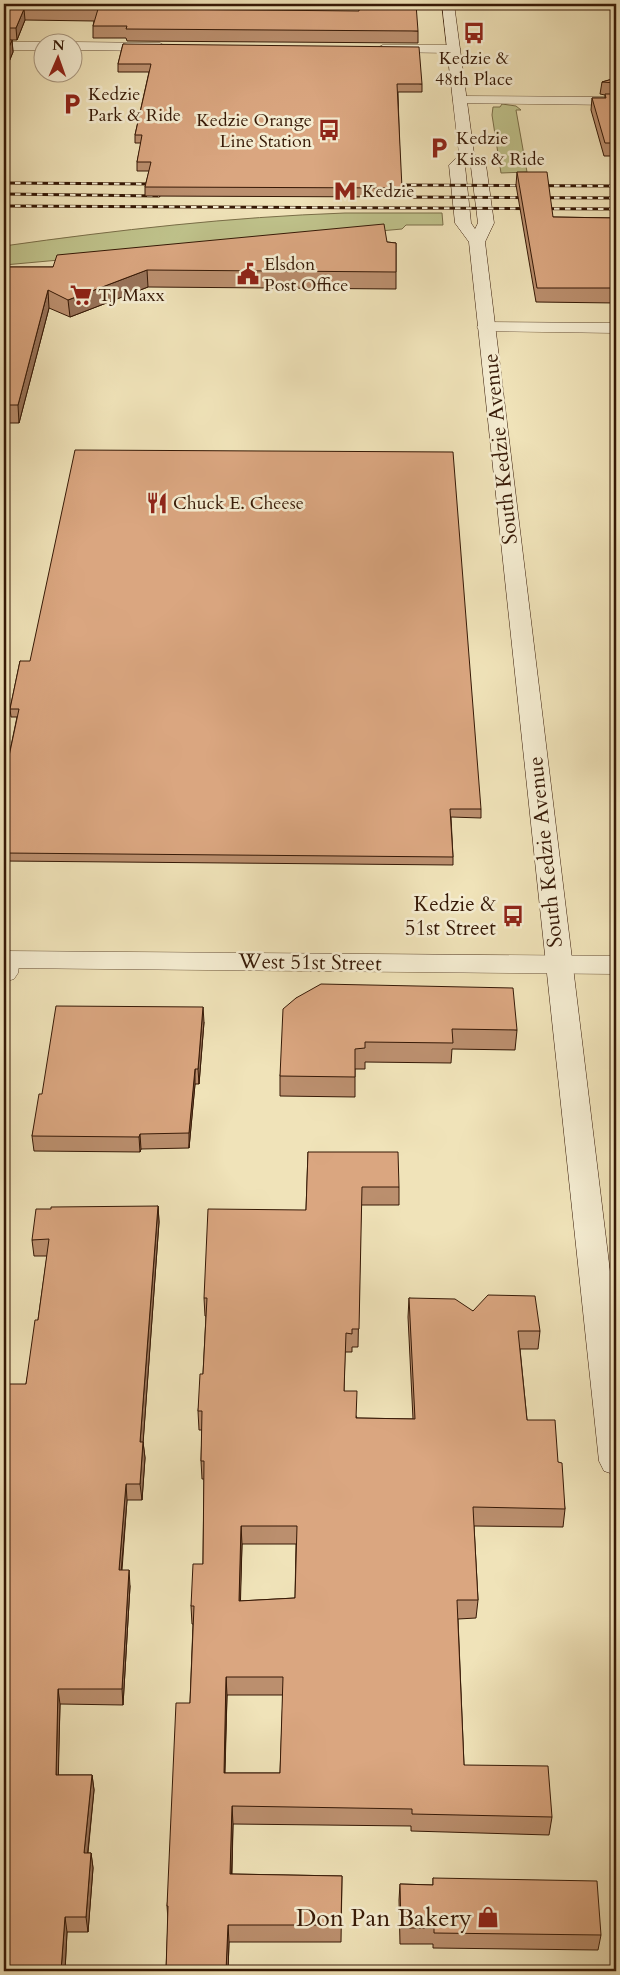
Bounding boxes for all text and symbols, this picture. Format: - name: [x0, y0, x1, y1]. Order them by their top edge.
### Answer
- bus stop icon: Kedzie & 48th Place: [461, 20, 487, 46]
- north arrow: [32, 32, 82, 82]
- text: N: [52, 36, 65, 55]
- place label: Kedzie & 48th Place: [435, 46, 513, 92]
- place label: Kedzie Park & Ride: [88, 82, 181, 128]
- parking icon: Kedzie Park & Ride: [59, 91, 85, 117]
- place label: Kedzie Orange Line Station: [196, 108, 313, 154]
- bus stop icon: Kedzie Orange Line Station: [316, 117, 342, 143]
- place label: Kedzie Kiss & Ride: [456, 126, 545, 172]
- parking icon: Kedzie Kiss & Ride: [426, 135, 452, 161]
- metro station icon: Kedzie: [332, 178, 358, 204]
- place label: Kedzie: [362, 179, 414, 204]
- place label: Elsdon Post Office: [264, 252, 348, 298]
- public building icon: Elsdon Post Office: [235, 261, 261, 287]
- supermarket icon: TJ Maxx: [68, 282, 94, 308]
- place label: TJ Maxx: [98, 283, 165, 308]
- street label: South Kedzie Avenue: [476, 352, 525, 546]
- restaurant icon: Chuck E. Cheese: [144, 490, 170, 516]
- place label: Chuck E. Cheese: [173, 491, 304, 516]
- street label: South Kedzie Avenue: [521, 755, 570, 949]
- place label: Kedzie & 51st Street: [405, 890, 496, 943]
- bus stop icon: Kedzie & 51st Street: [500, 903, 526, 929]
- street label: West 51st Street: [237, 947, 382, 978]
- place label: Don Pan Bakery: [296, 1901, 472, 1935]
- shop icon: Don Pan Bakery: [475, 1904, 501, 1930]

